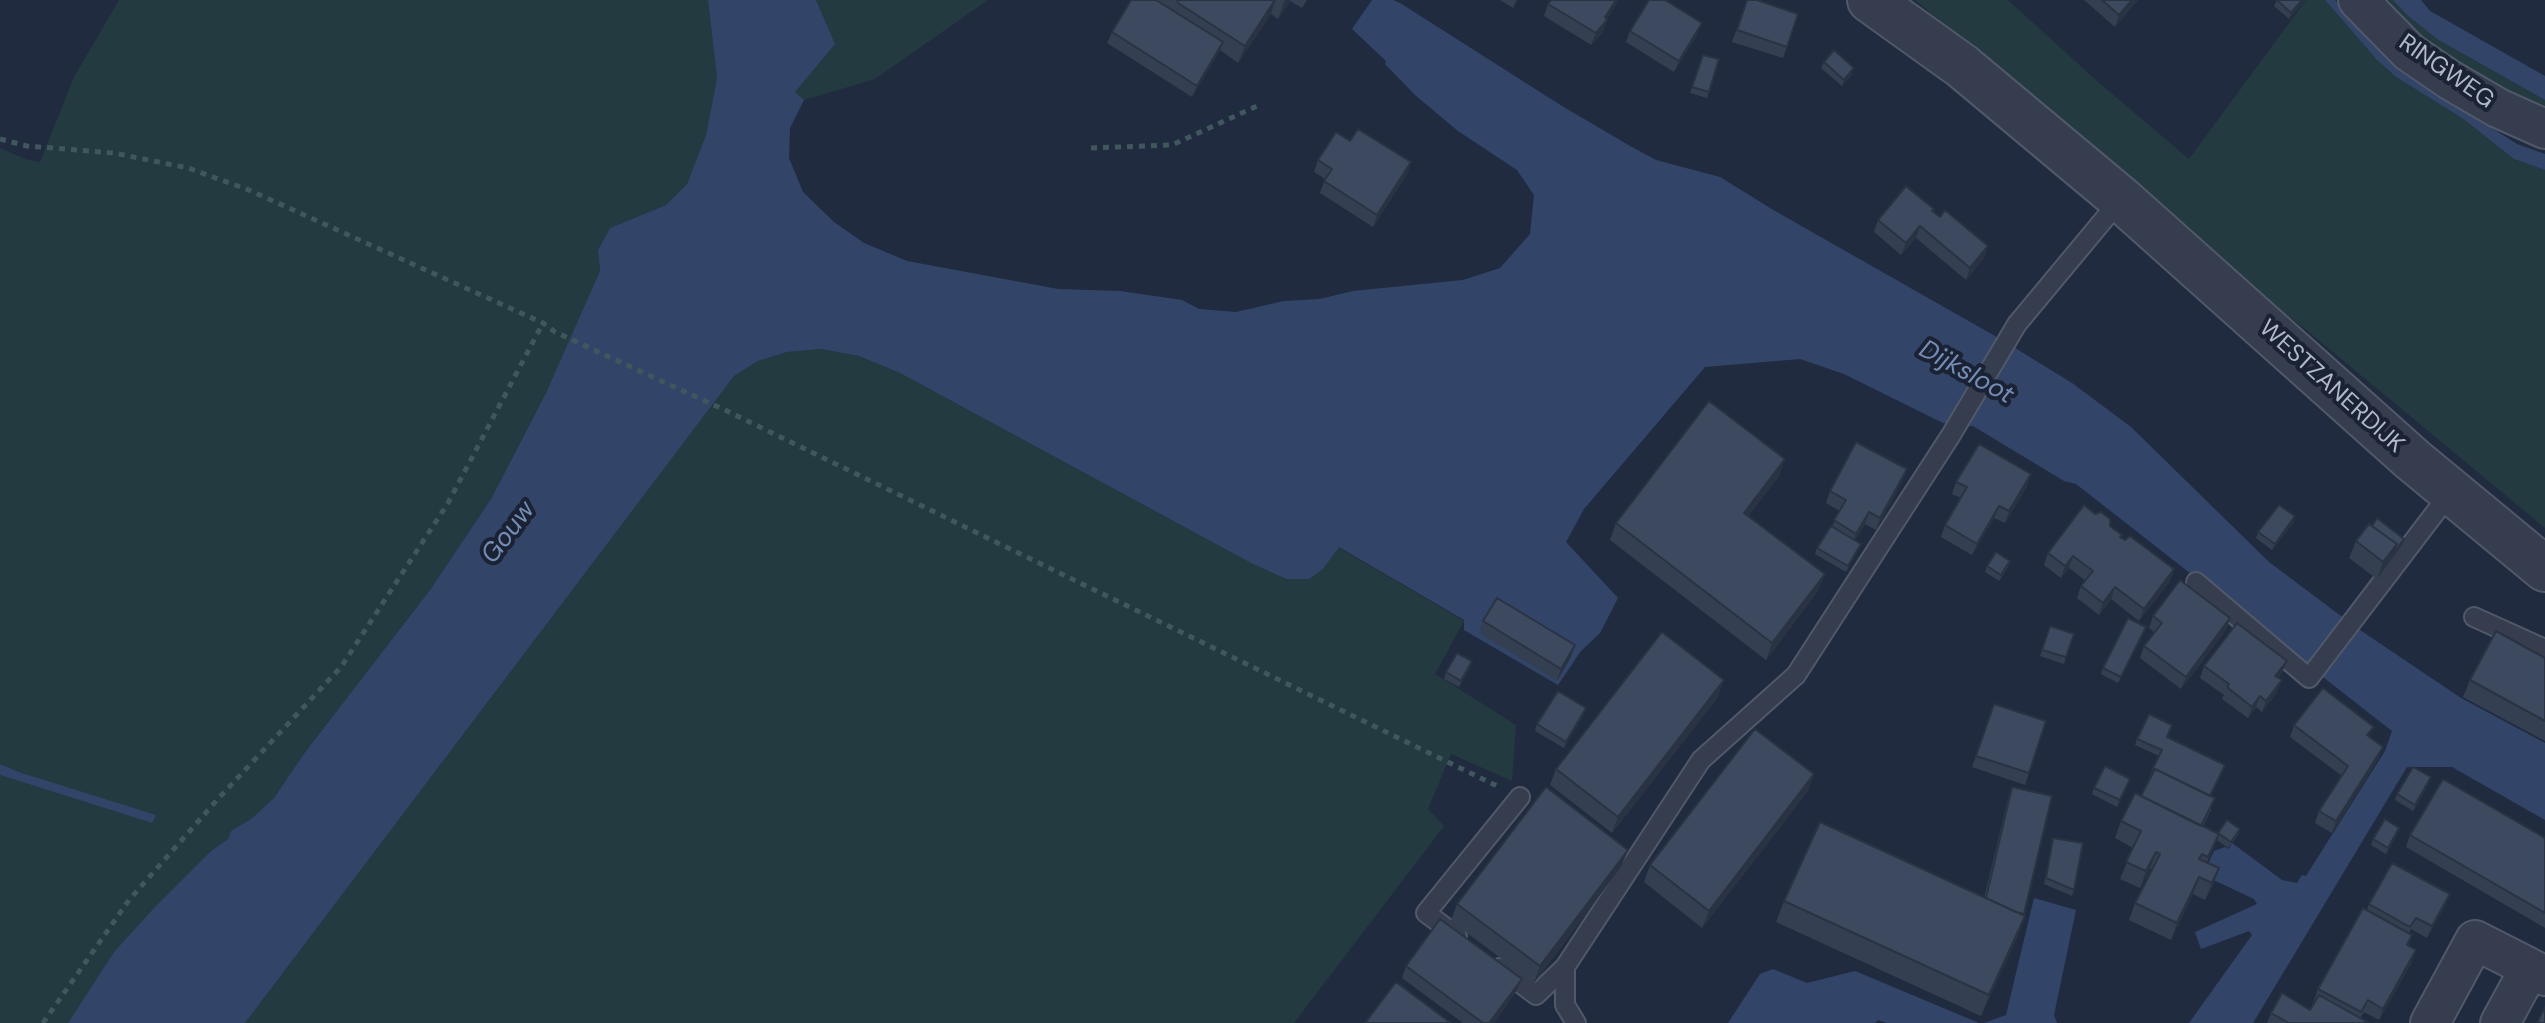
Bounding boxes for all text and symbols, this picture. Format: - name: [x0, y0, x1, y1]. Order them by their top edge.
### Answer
- street label: RINGWEG: [2393, 29, 2499, 115]
- street label: WESTZANERDIJK: [2253, 314, 2409, 460]
- water label: Dijksloot: [1913, 334, 2019, 412]
- water label: Gouw: [475, 496, 543, 570]

